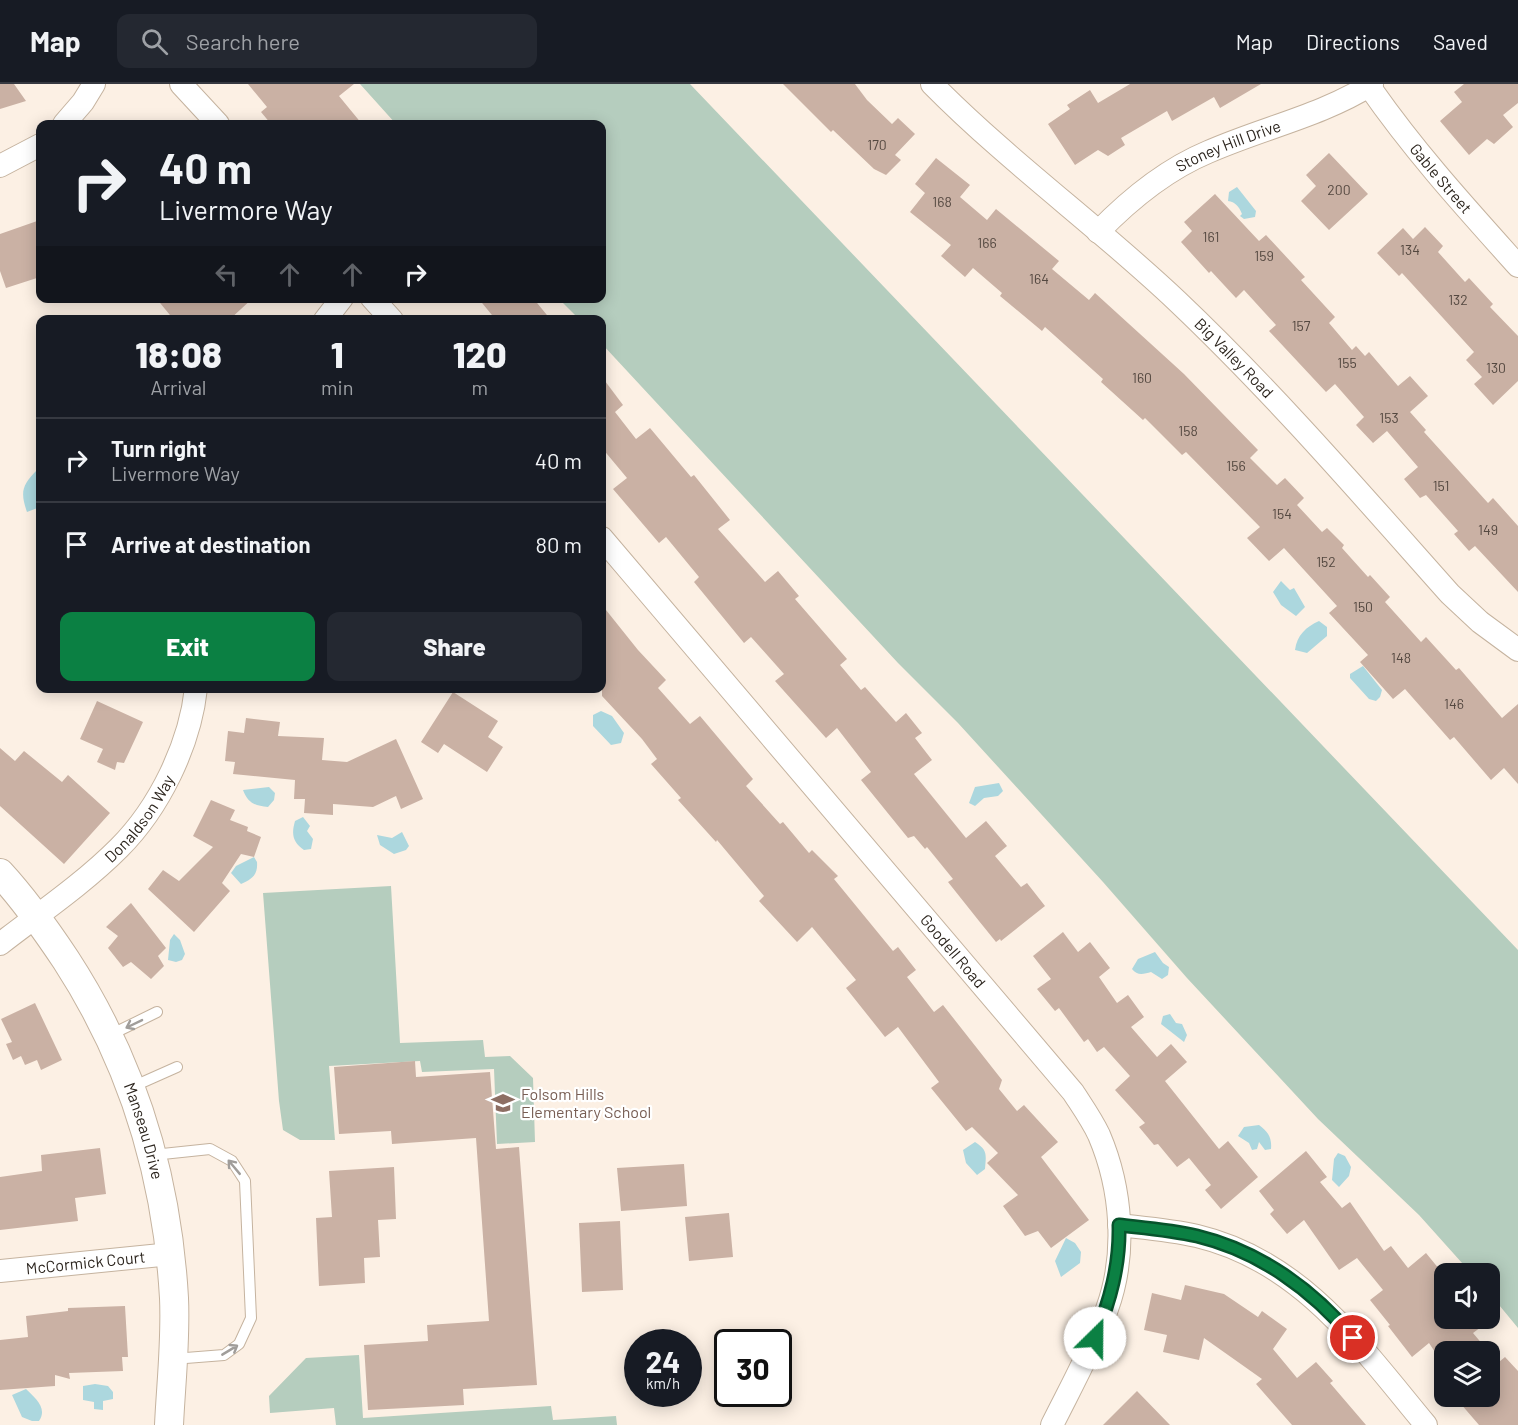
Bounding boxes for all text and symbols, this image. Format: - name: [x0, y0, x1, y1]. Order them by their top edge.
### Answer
- search box: [117, 14, 537, 68]
- text: Map: [30, 24, 81, 58]
- icon: search: [138, 25, 171, 58]
- text: Search here: [186, 28, 300, 54]
- text: Map: [1236, 29, 1273, 54]
- text: Directions: [1306, 29, 1400, 54]
- text: Saved: [1433, 29, 1488, 54]
- street label: Stoney Hill Drive: [1172, 115, 1283, 175]
- house number: 170: [867, 136, 887, 153]
- street label: Gable Street: [1406, 139, 1476, 217]
- text: 40 m: [159, 142, 252, 192]
- icon: right: [60, 144, 138, 222]
- house number: 200: [1327, 181, 1351, 198]
- text: Livermore Way: [159, 193, 333, 225]
- house number: 168: [932, 193, 952, 210]
- house number: 161: [1203, 228, 1219, 245]
- house number: 166: [977, 234, 997, 251]
- house number: 134: [1400, 241, 1420, 258]
- house number: 159: [1254, 247, 1274, 264]
- icon: left: [210, 258, 243, 291]
- icon: ahead: [273, 258, 306, 291]
- icon: ahead: [336, 258, 369, 291]
- icon: right: [399, 258, 432, 291]
- house number: 164: [1029, 270, 1049, 287]
- house number: 132: [1448, 291, 1468, 308]
- street label: Big Valley Road: [1191, 314, 1278, 401]
- house number: 157: [1292, 317, 1311, 334]
- text: 18:08: [135, 332, 222, 375]
- text: 1: [331, 332, 344, 375]
- text: 120: [453, 332, 507, 375]
- house number: 155: [1337, 354, 1357, 371]
- house number: 130: [1486, 359, 1506, 376]
- house number: 160: [1132, 369, 1152, 386]
- text: Arrival: [151, 375, 206, 399]
- text: min: [321, 375, 353, 399]
- text: m: [471, 375, 488, 399]
- house number: 153: [1379, 409, 1399, 426]
- house number: 158: [1178, 422, 1198, 439]
- text: Turn right: [111, 435, 206, 461]
- icon: right: [60, 444, 93, 477]
- text: 40 m: [535, 447, 582, 473]
- house number: 156: [1226, 457, 1246, 474]
- text: Livermore Way: [111, 461, 240, 485]
- house number: 151: [1433, 477, 1449, 494]
- house number: 154: [1272, 505, 1292, 522]
- house number: 149: [1478, 521, 1498, 538]
- icon: arrive: [60, 528, 93, 561]
- text: Arrive at destination: [111, 531, 310, 557]
- text: 80 m: [536, 531, 582, 557]
- house number: 152: [1316, 553, 1336, 570]
- house number: 150: [1353, 598, 1373, 615]
- button: Exit: [60, 612, 315, 681]
- button: Share: [327, 612, 582, 681]
- house number: 148: [1391, 649, 1411, 666]
- house number: 146: [1444, 695, 1464, 712]
- street label: Donaldson Way: [100, 771, 178, 866]
- street label: Goodell Road: [917, 910, 990, 991]
- one-way arrow: [125, 1018, 143, 1030]
- street label: Manseau Drive: [121, 1080, 168, 1181]
- place label: Folsom Hills Elementary School: [521, 1084, 651, 1121]
- school or university icon: Folsom Hills Elementary School: [490, 1090, 516, 1116]
- one-way arrow: [228, 1159, 241, 1175]
- street label: McCormick Court: [25, 1247, 146, 1277]
- map controls: [1434, 1263, 1500, 1407]
- button: sound: [1434, 1263, 1500, 1329]
- position arrow: [1063, 1306, 1127, 1370]
- pin: [1327, 1312, 1378, 1363]
- icon: arrive: [1336, 1321, 1369, 1354]
- speed limit sign: 30: [714, 1329, 792, 1407]
- button: layers: [1434, 1341, 1500, 1407]
- text: 24: [646, 1343, 680, 1379]
- one-way arrow: [221, 1344, 238, 1356]
- text: km/h: [646, 1374, 680, 1392]

